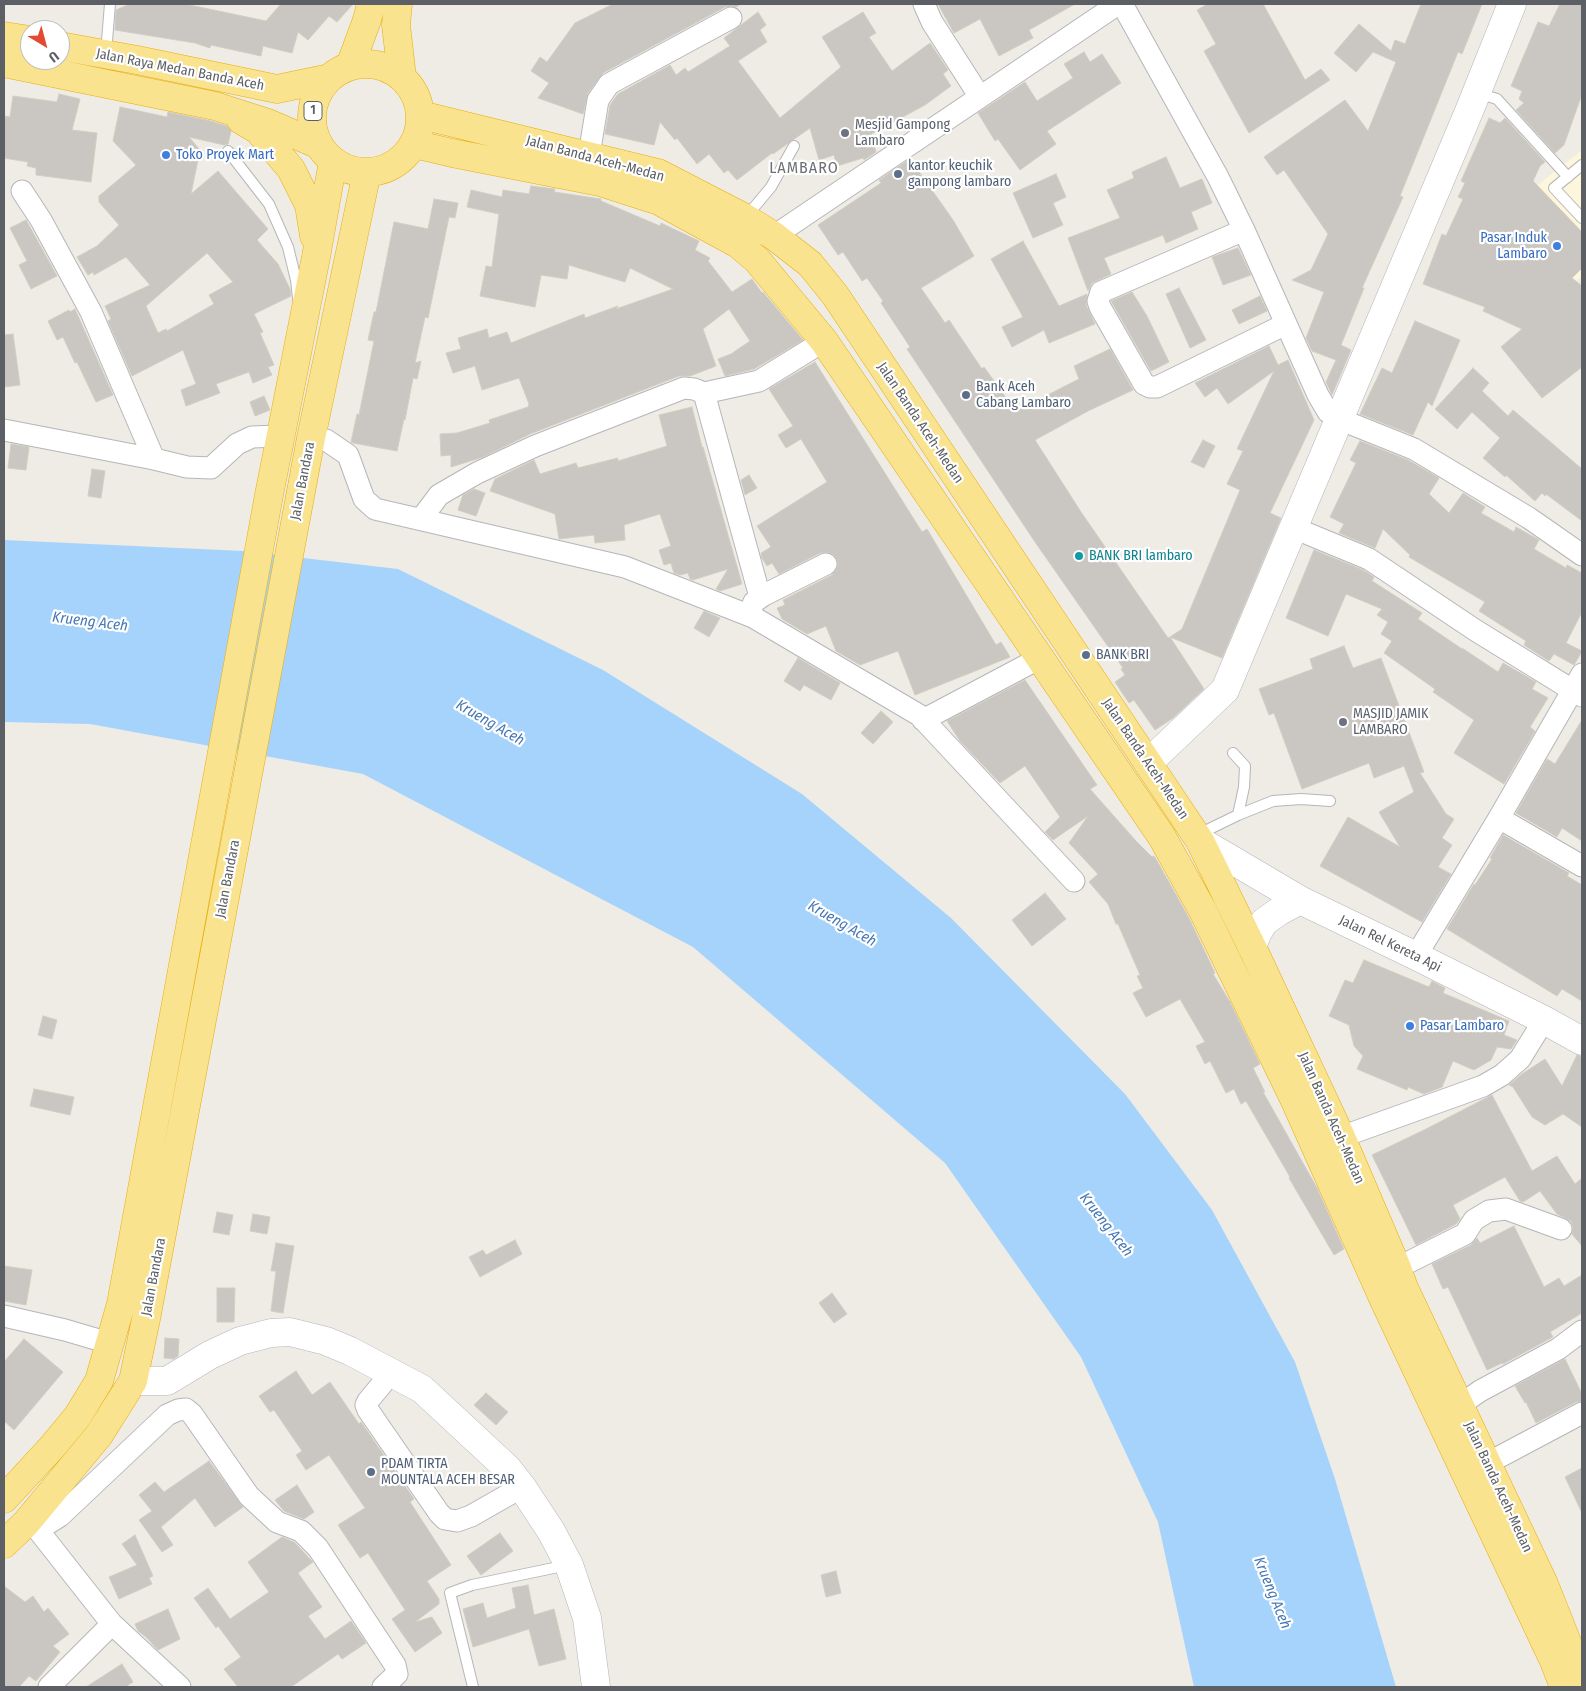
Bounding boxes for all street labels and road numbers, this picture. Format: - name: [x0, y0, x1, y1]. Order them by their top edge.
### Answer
- street label: Jalan Raya Medan Banda Aceh: [95, 45, 265, 95]
- road number: 1: [304, 102, 322, 120]
- street label: Jalan Banda Aceh-Medan: [524, 132, 666, 186]
- street label: Jalan Banda Aceh-Medan: [873, 359, 967, 487]
- street label: Jalan Bandara: [287, 440, 319, 522]
- street label: Jalan Banda Aceh-Medan: [1098, 695, 1192, 823]
- street label: Jalan Bandara: [212, 838, 244, 920]
- street label: Jalan Rel Kereta Api: [1336, 912, 1444, 976]
- street label: Jalan Banda Aceh-Medan: [1294, 1050, 1368, 1186]
- street label: Jalan Bandara: [138, 1236, 170, 1318]
- street label: Jalan Banda Aceh-Medan: [1460, 1419, 1536, 1555]

